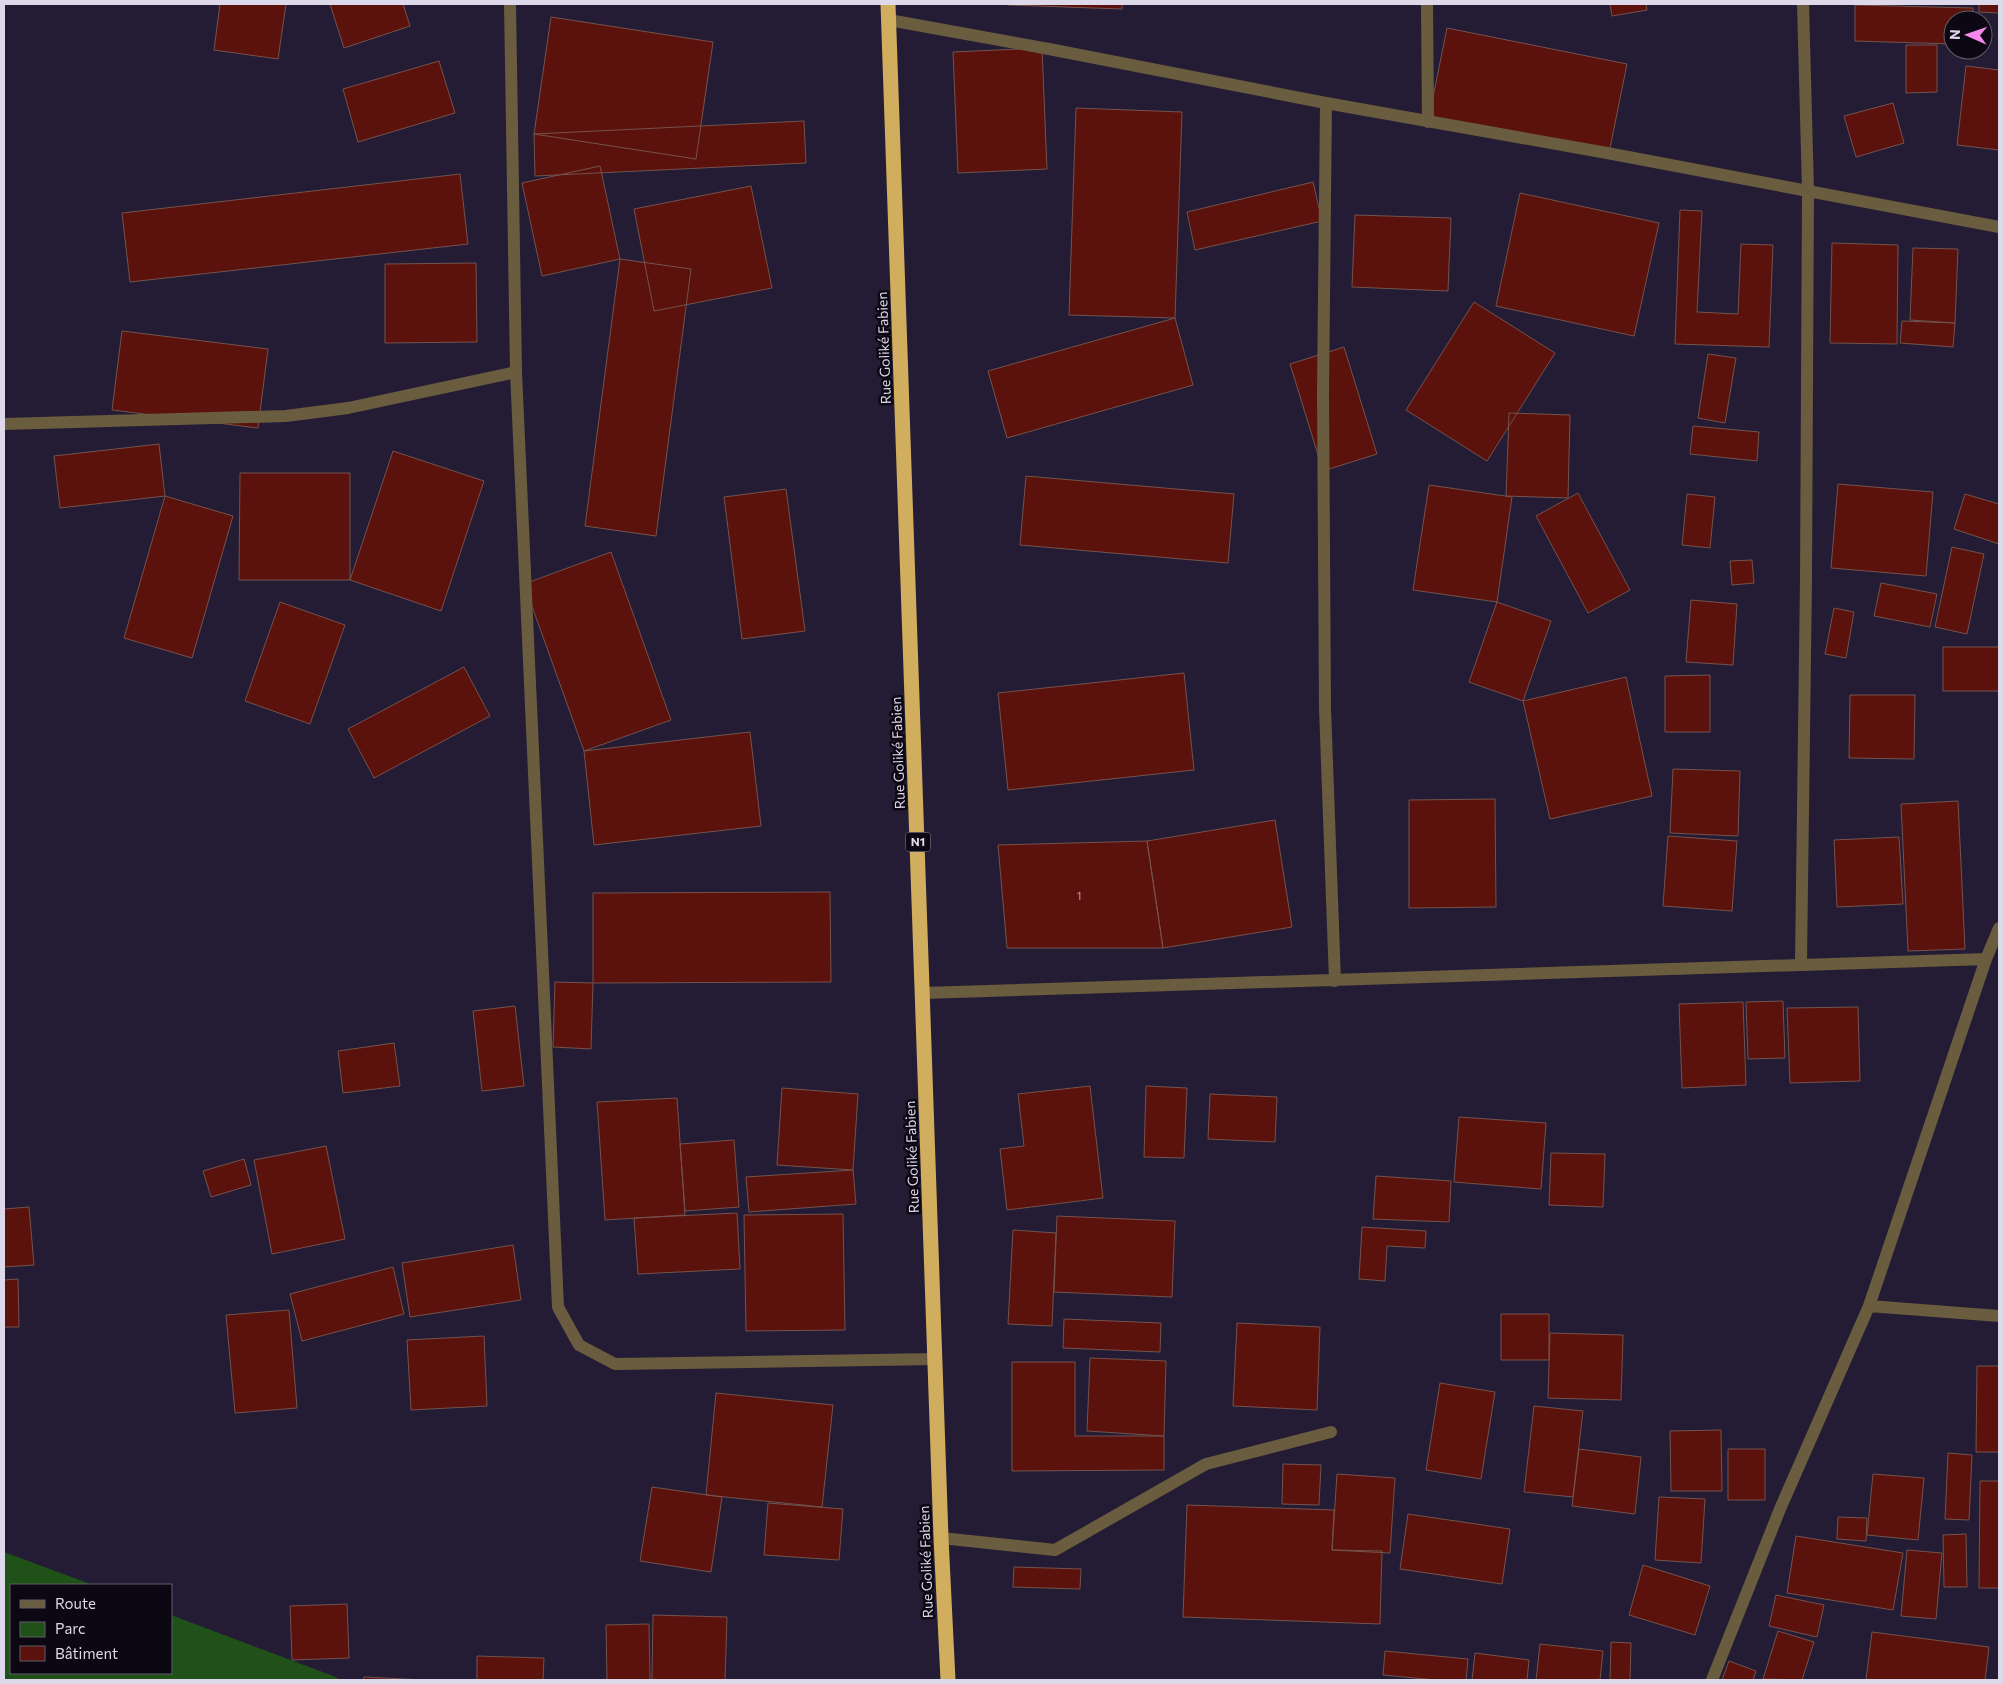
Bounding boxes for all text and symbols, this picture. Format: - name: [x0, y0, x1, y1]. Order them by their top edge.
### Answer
- north arrow: [1943, 10, 1993, 60]
- text: N: [1946, 29, 1963, 40]
- street label: Rue Goliké Fabien: [873, 291, 894, 405]
- street label: Rue Goliké Fabien: [887, 696, 908, 810]
- road number: N1: [906, 832, 930, 852]
- house number: 1: [1077, 889, 1081, 902]
- street label: Rue Goliké Fabien: [901, 1100, 922, 1214]
- street label: Rue Goliké Fabien: [915, 1505, 936, 1619]
- legend: [10, 1584, 172, 1674]
- text: Route: [55, 1594, 96, 1612]
- text: Parc: [55, 1619, 85, 1637]
- text: Bâtiment: [55, 1644, 118, 1662]

